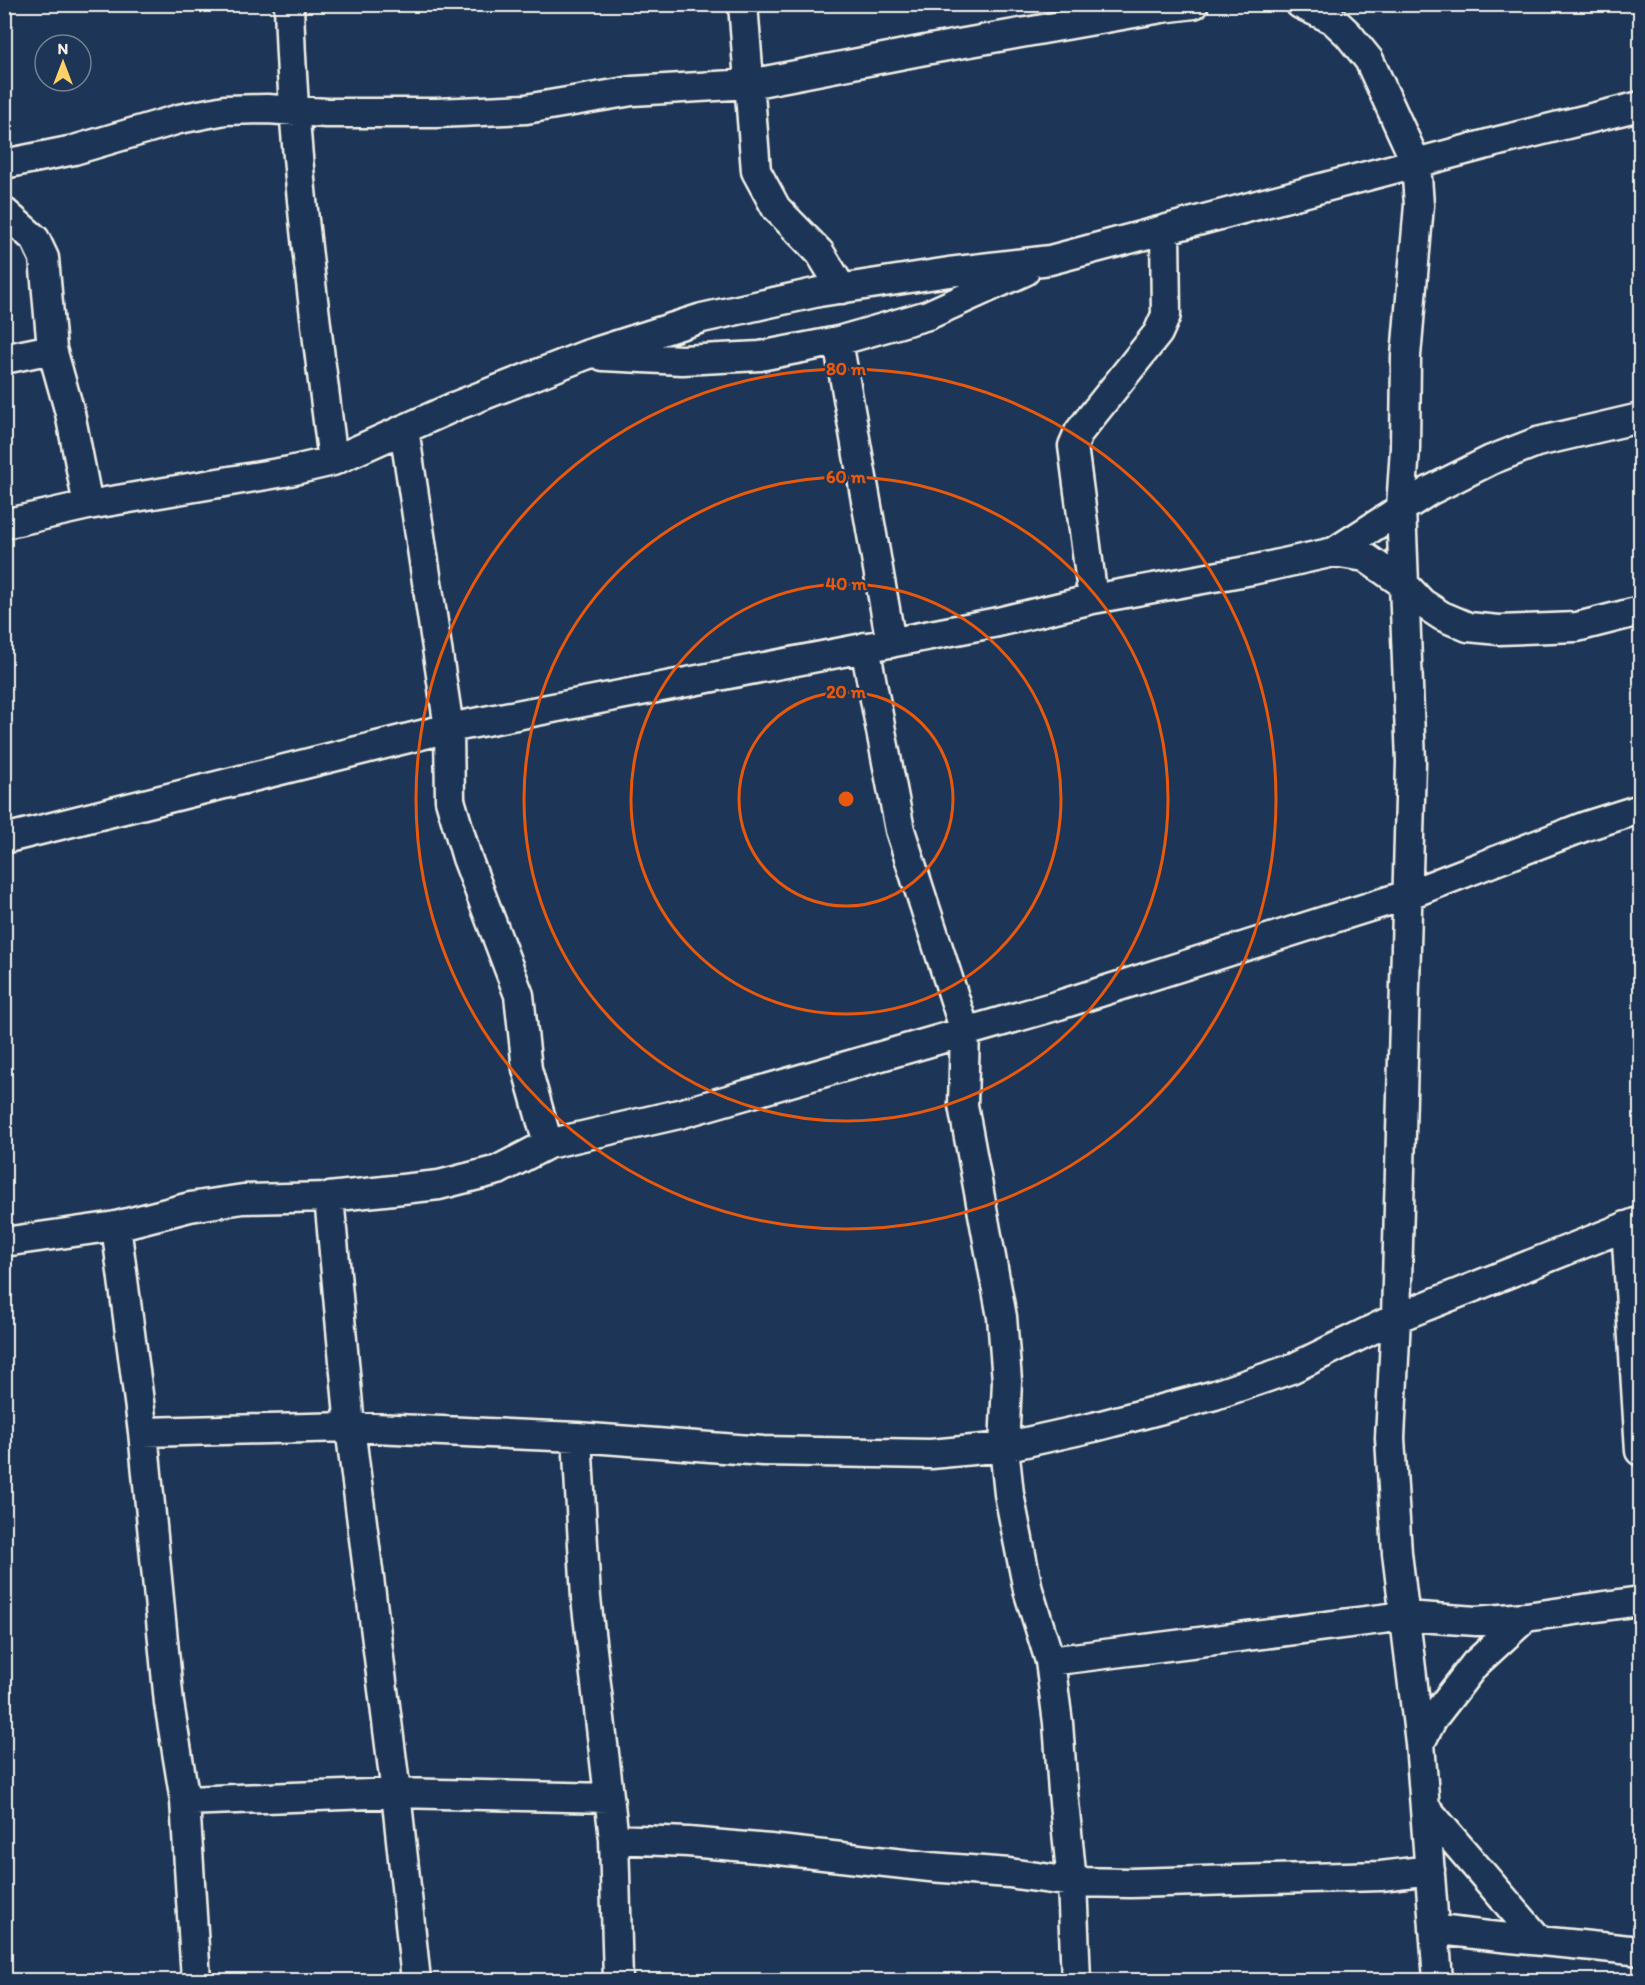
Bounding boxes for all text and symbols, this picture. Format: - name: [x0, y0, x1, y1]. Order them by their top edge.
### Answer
- north arrow: [33, 33, 93, 93]
- text: N: [58, 39, 68, 58]
- text: 80 m: [826, 358, 867, 380]
- text: 60 m: [826, 466, 867, 488]
- text: 40 m: [825, 573, 867, 595]
- text: 20 m: [826, 681, 867, 703]
- centre of rings: [836, 789, 856, 809]

